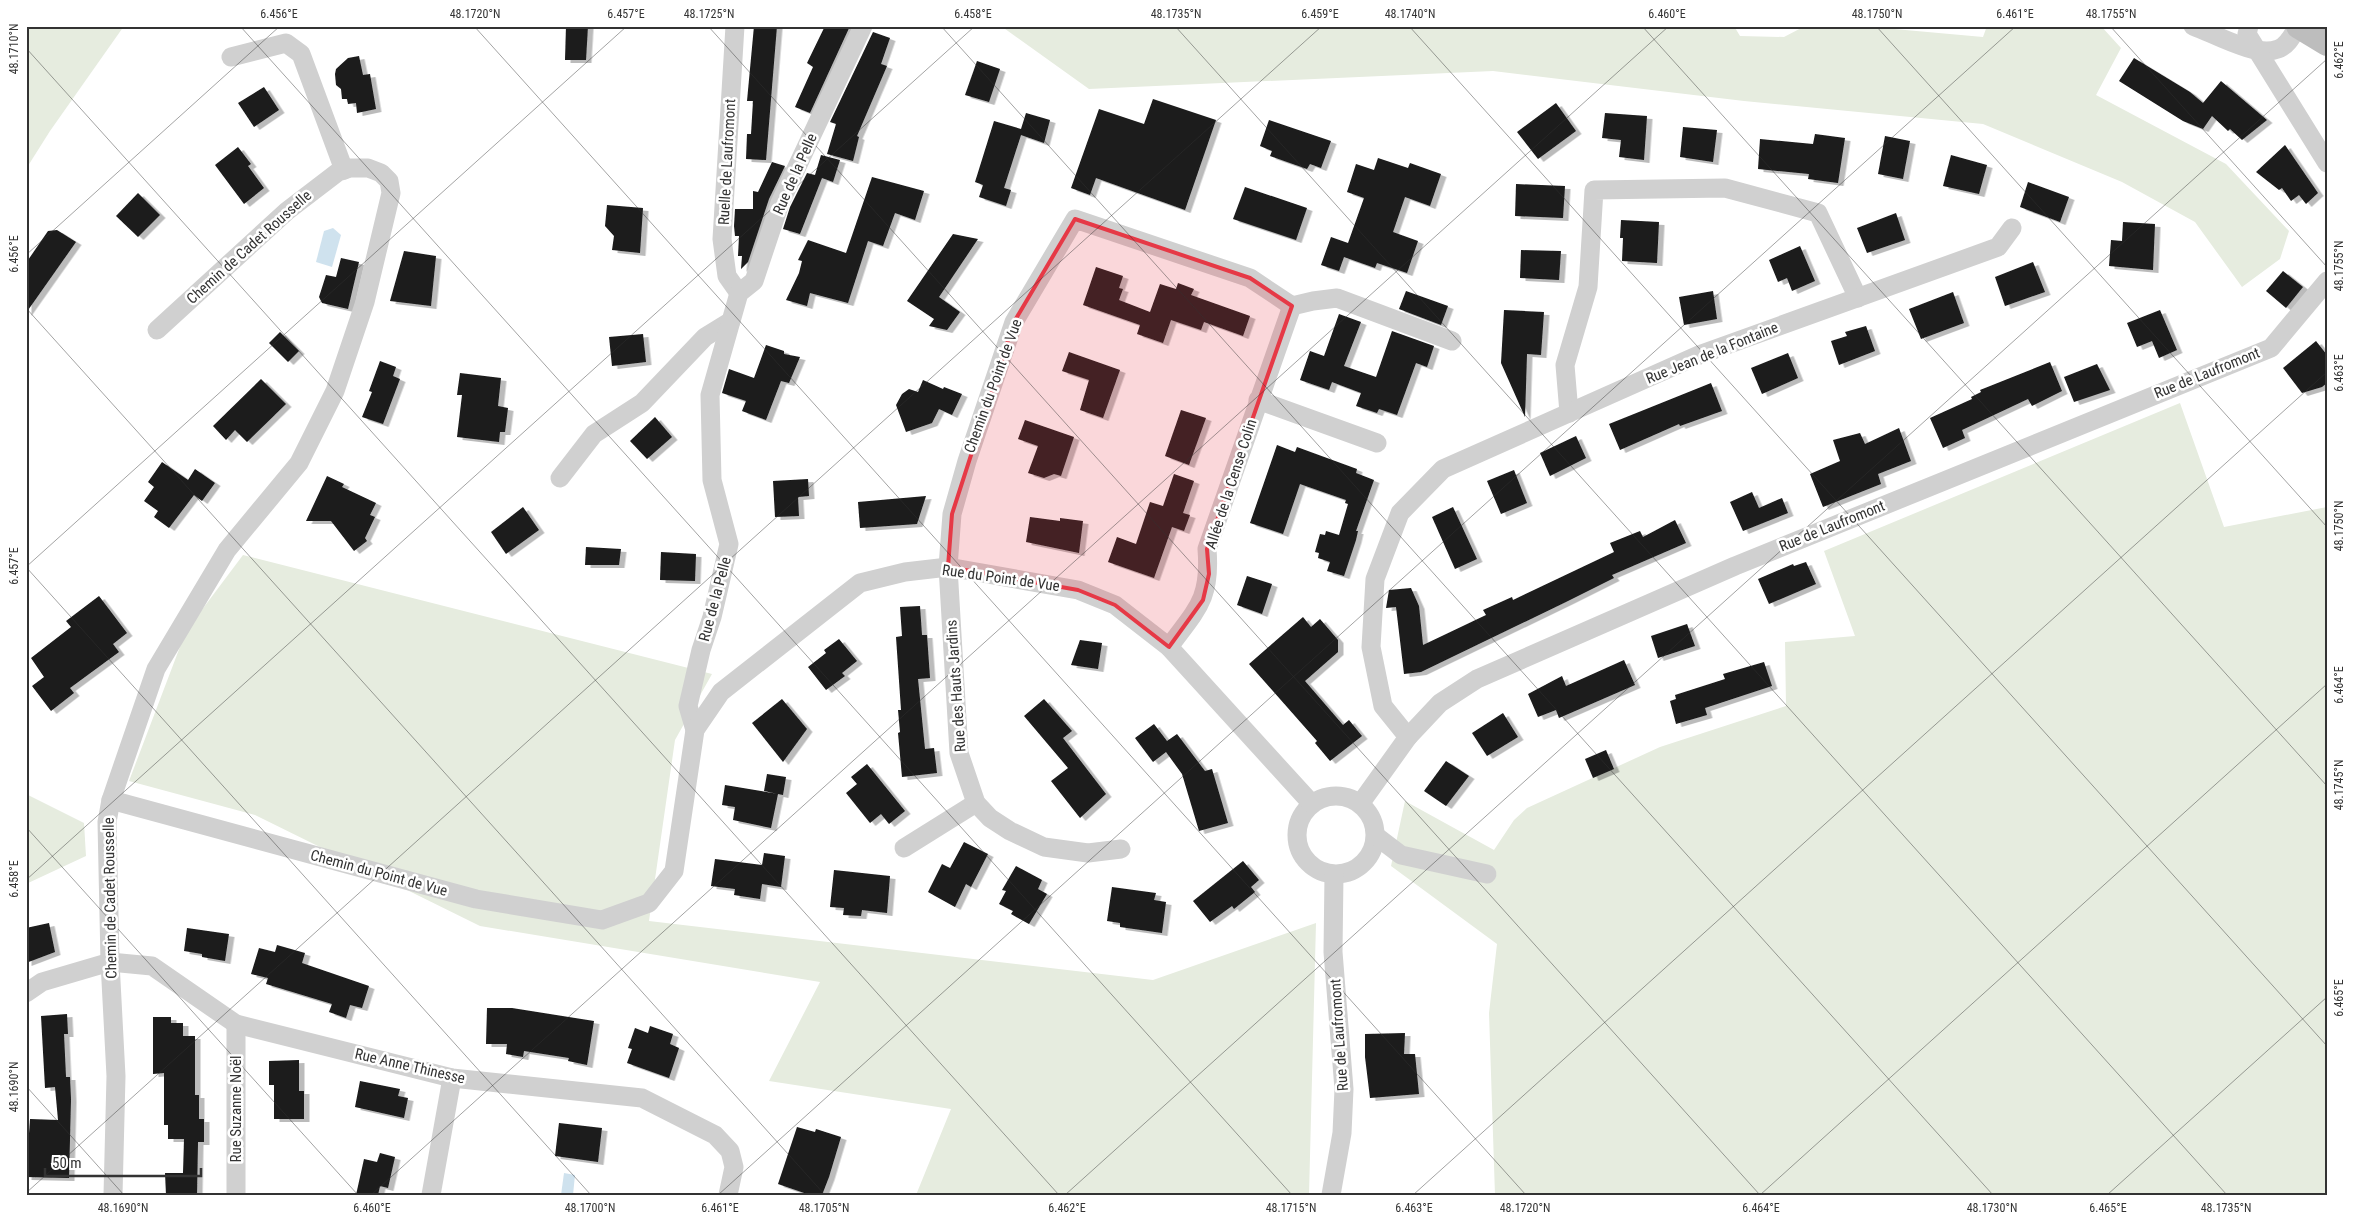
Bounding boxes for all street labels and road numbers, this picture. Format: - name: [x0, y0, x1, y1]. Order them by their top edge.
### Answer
- street label: Ruelle de Laufromont: [715, 98, 739, 226]
- street label: Rue de la Pelle: [769, 131, 821, 217]
- street label: Chemin de Cadet Rousselle: [183, 186, 315, 308]
- street label: Chemin du Point de Vue: [960, 317, 1026, 455]
- street label: Rue Jean de la Fontaine: [1643, 318, 1781, 388]
- street label: Rue de Laufromont: [2152, 344, 2262, 402]
- street label: Allée de la Cense Colin: [1202, 417, 1260, 551]
- street label: Rue de Laufromont: [1777, 497, 1887, 555]
- street label: Rue de la Pelle: [695, 555, 735, 643]
- street label: Rue du Point de Vue: [941, 561, 1061, 595]
- street label: Rue des Hauts Jardins: [942, 619, 970, 753]
- street label: Chemin de Cadet Rousselle: [100, 817, 120, 979]
- street label: Chemin du Point de Vue: [309, 846, 449, 900]
- street label: Rue de Laufromont: [1326, 978, 1352, 1092]
- street label: Rue Anne Thinesse: [353, 1045, 467, 1087]
- street label: Rue Suzanne Noël: [227, 1056, 245, 1162]

